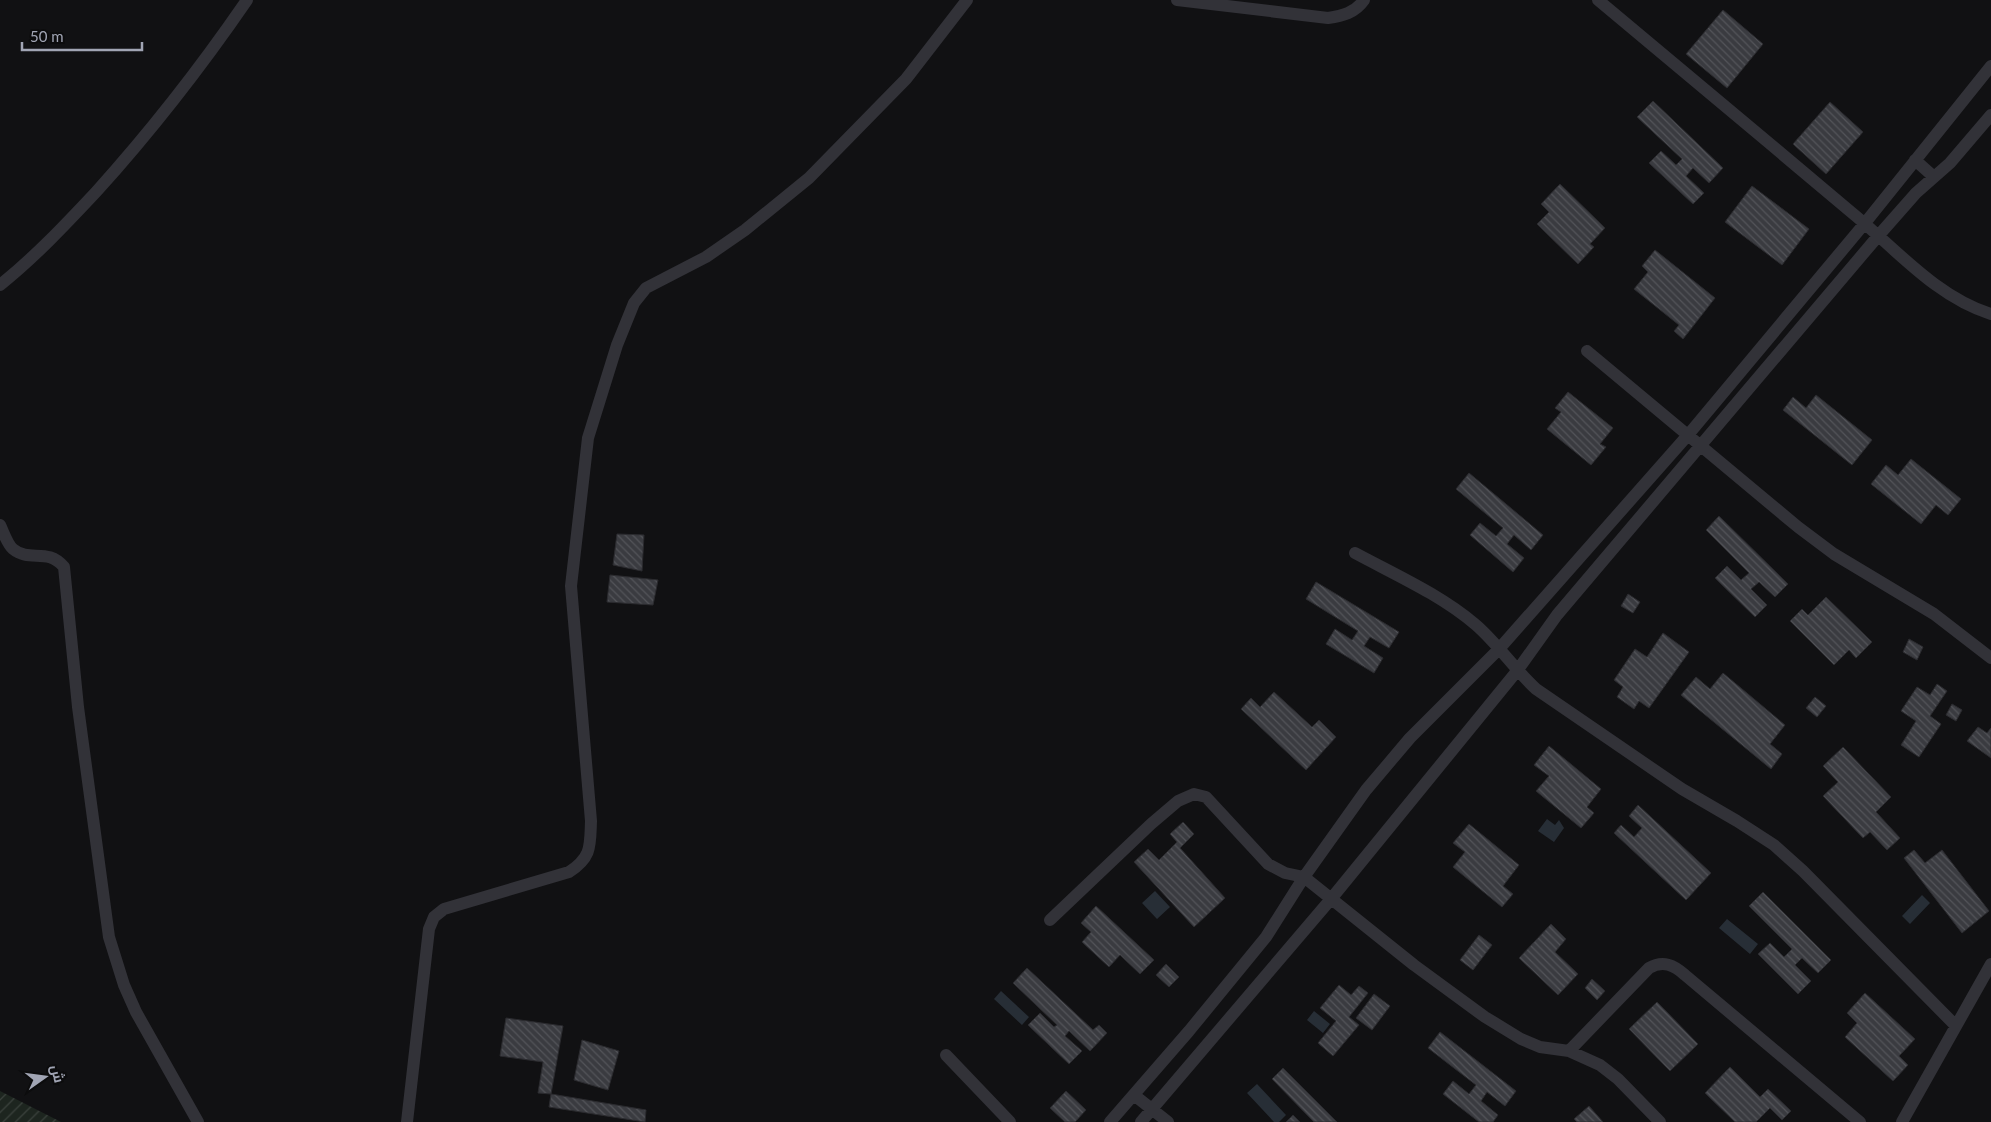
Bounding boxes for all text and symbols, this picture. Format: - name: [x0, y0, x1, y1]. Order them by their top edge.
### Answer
- scale bar: [22, 20, 142, 52]
- text: 50 m: [30, 27, 64, 45]
- north arrow: [20, 1052, 70, 1102]
- text: ش: [47, 1063, 69, 1085]

